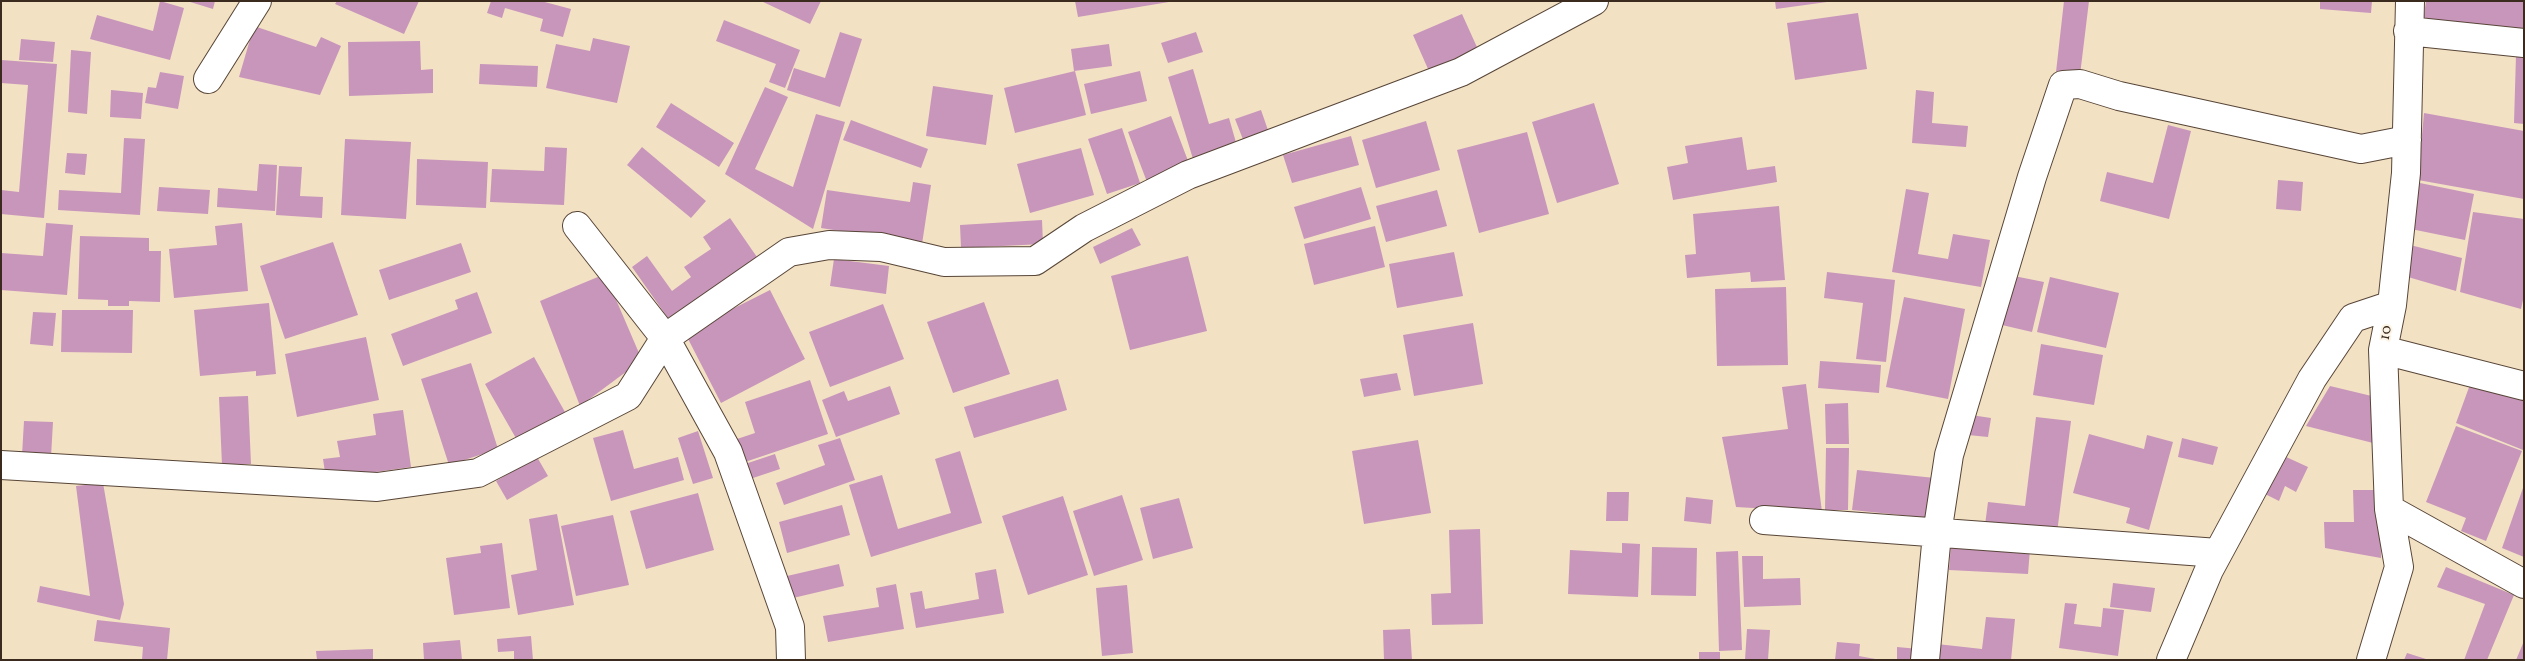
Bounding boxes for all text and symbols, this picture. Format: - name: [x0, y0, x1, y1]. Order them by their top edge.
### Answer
- street label: 10: [2377, 324, 2397, 342]

